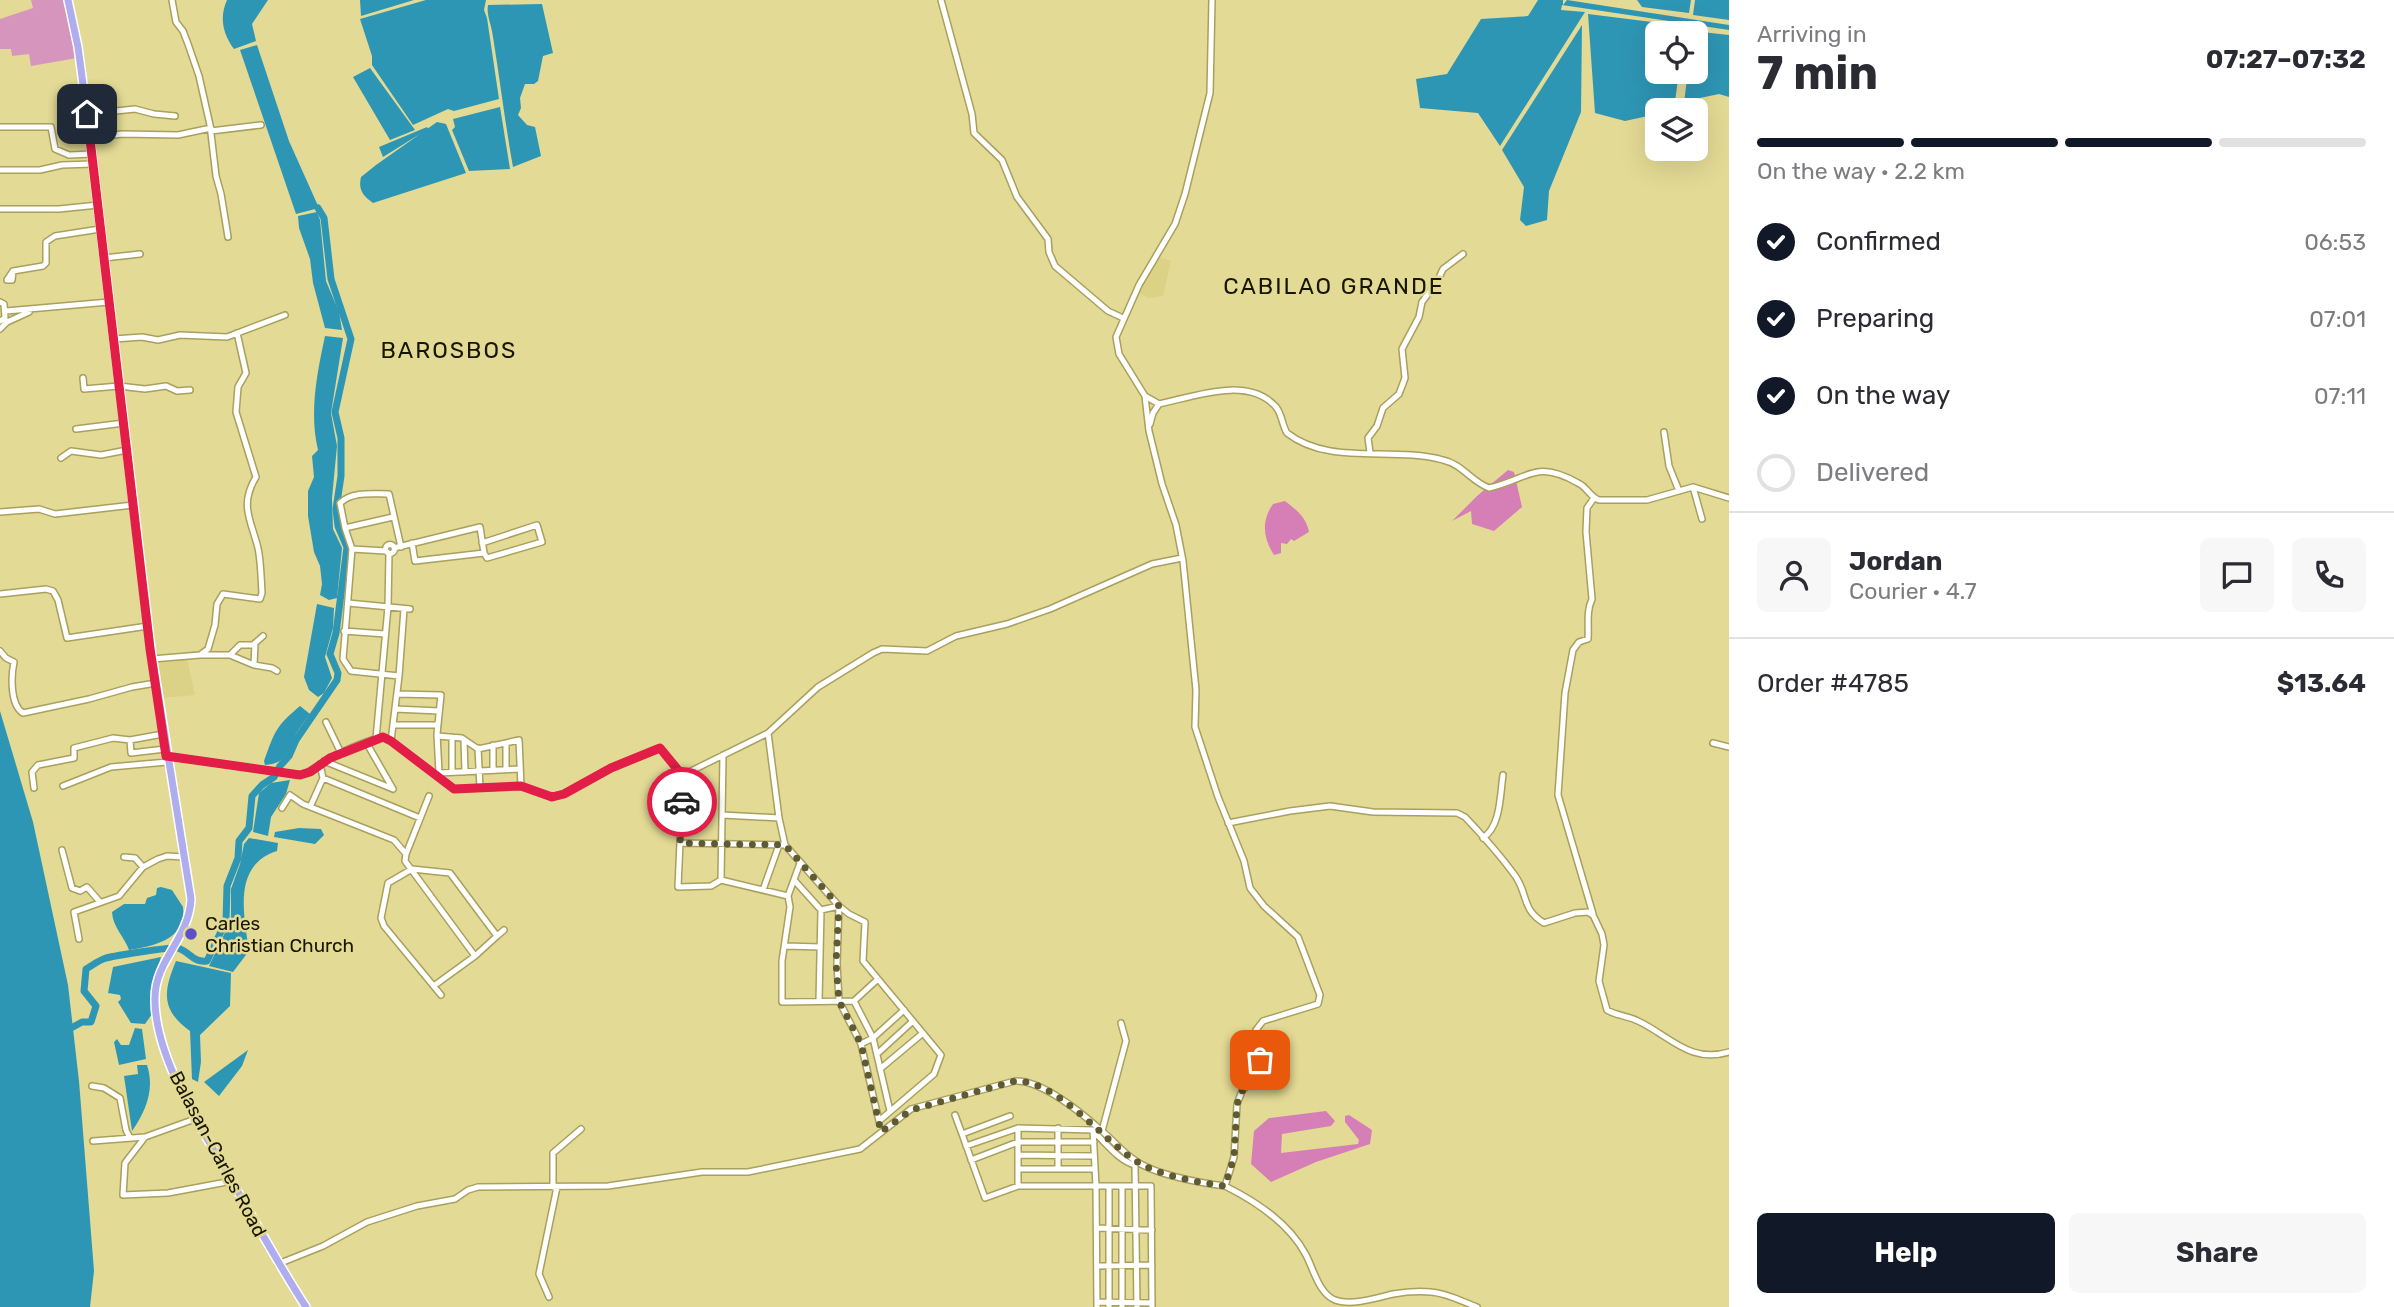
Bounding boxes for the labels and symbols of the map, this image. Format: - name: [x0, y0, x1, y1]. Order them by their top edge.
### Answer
- pin: [57, 84, 117, 144]
- district label: CABILAO GRANDE: [1223, 272, 1445, 300]
- district label: BAROSBOS: [381, 336, 517, 364]
- courier: [647, 767, 717, 837]
- place label: Carles Christian Church: [205, 912, 354, 957]
- marker: Carles Christian Church: [183, 926, 199, 942]
- pin: [1230, 1030, 1290, 1090]
- street label: Balasan-Carles Road: [165, 1067, 271, 1241]

